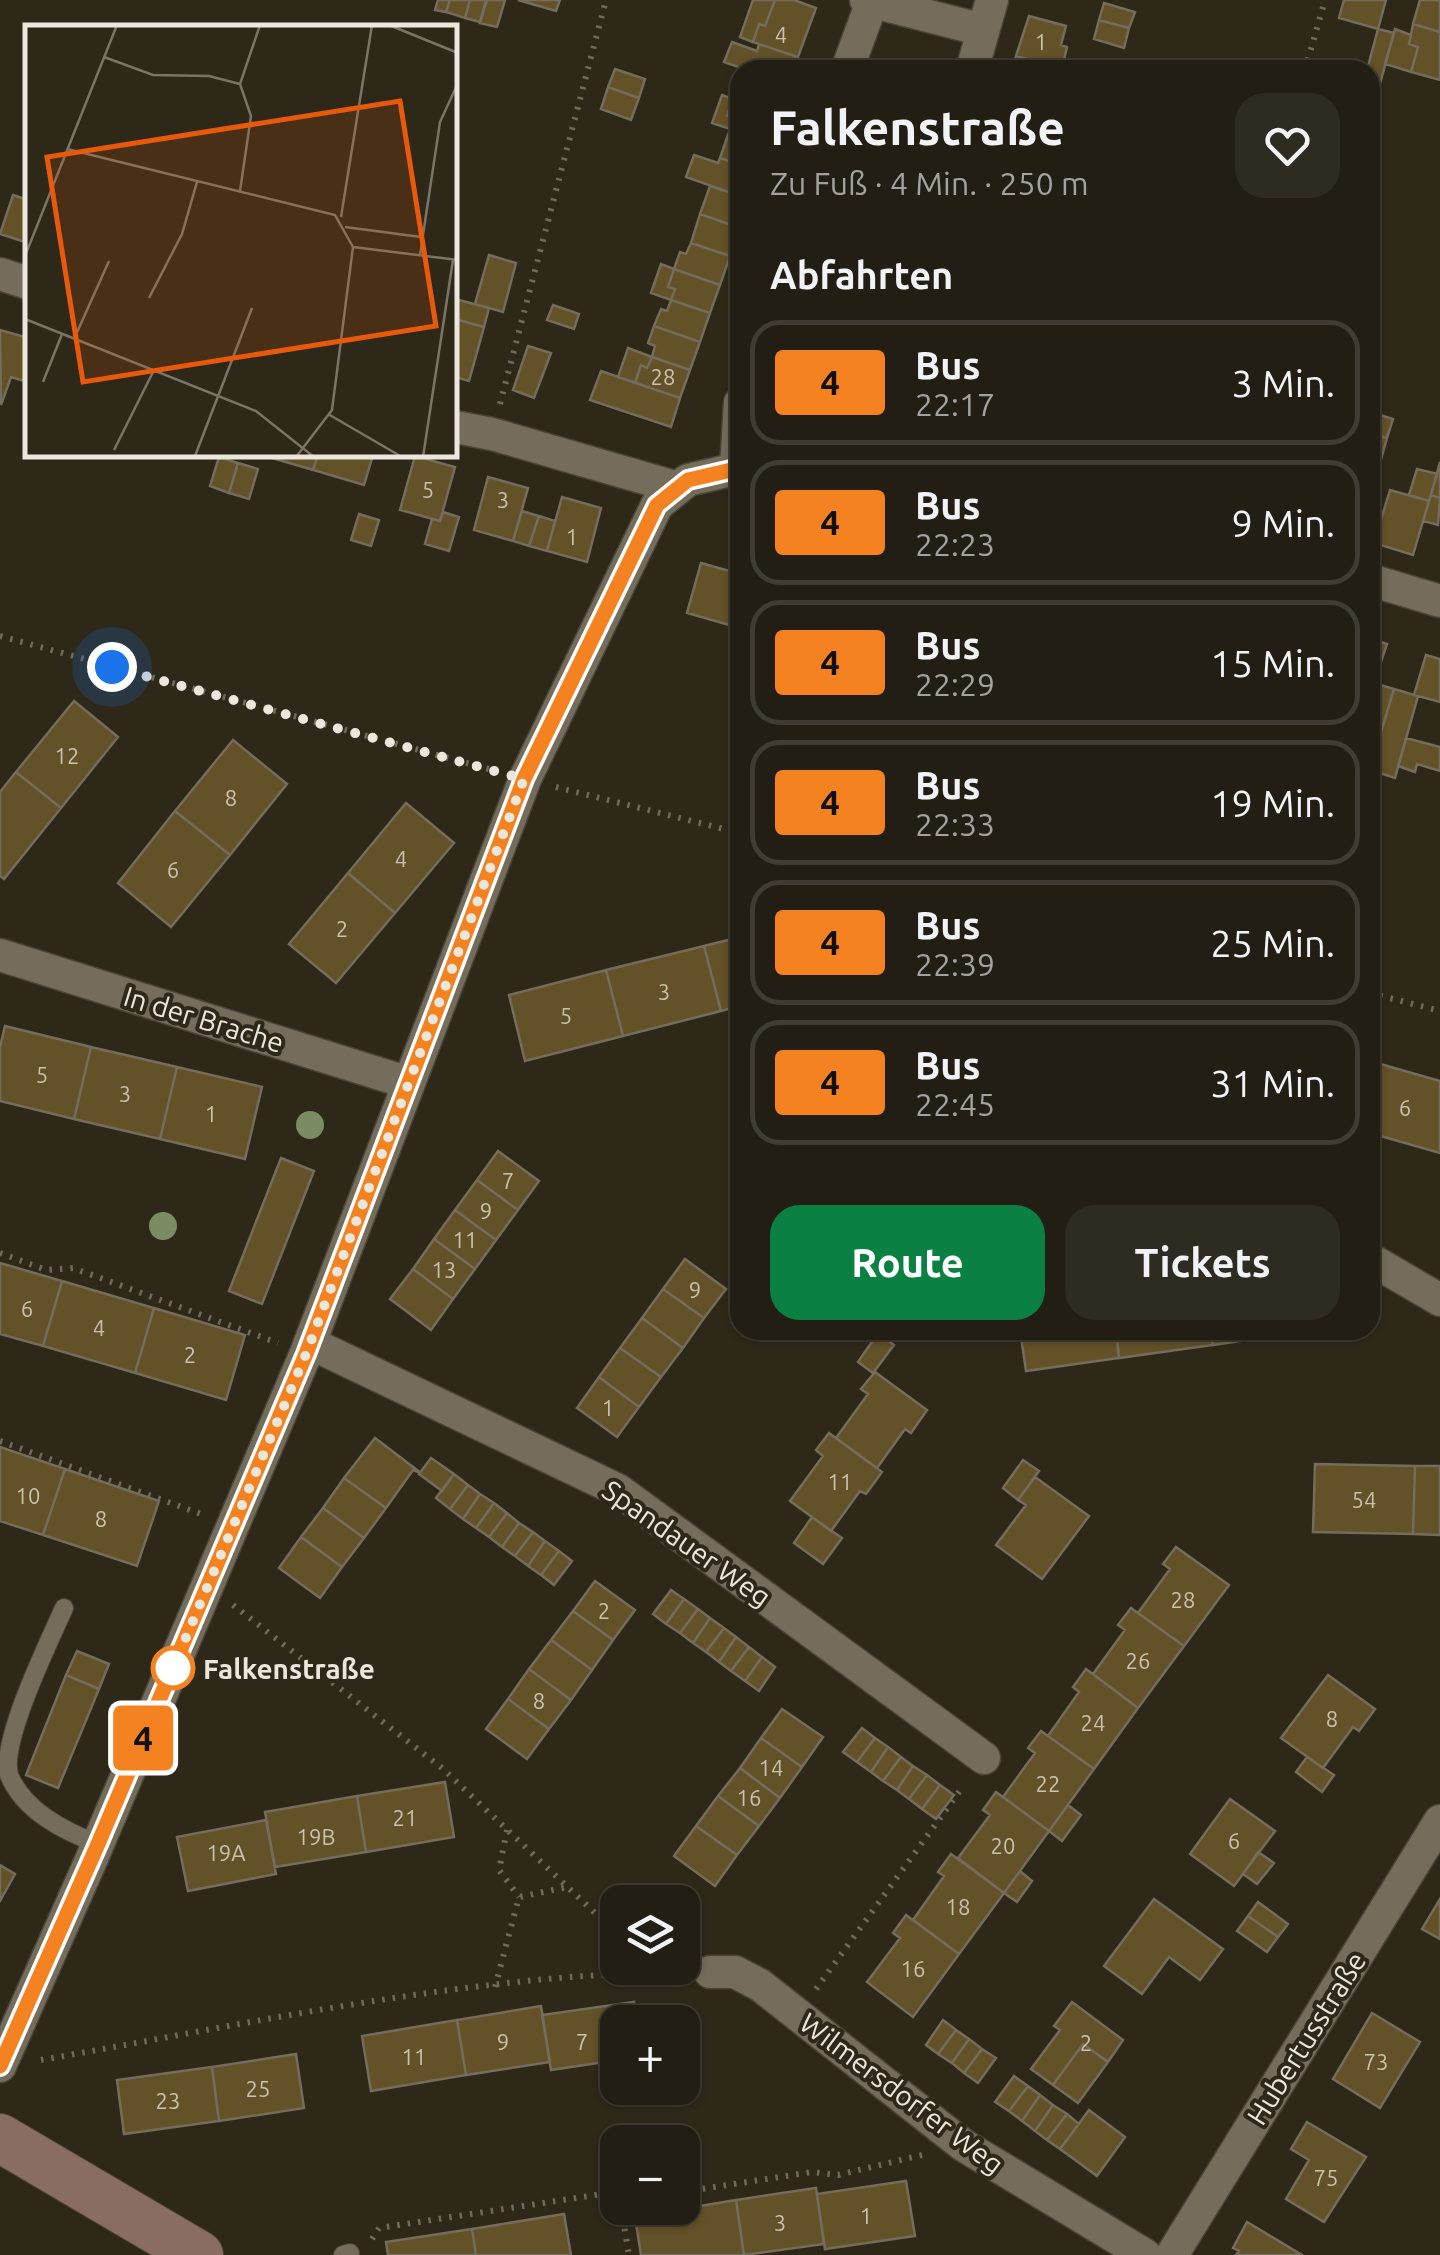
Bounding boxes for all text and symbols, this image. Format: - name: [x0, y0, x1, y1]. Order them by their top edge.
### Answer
- house number: 4: [775, 22, 787, 47]
- inset map: [25, 25, 458, 458]
- house number: 1: [1035, 29, 1047, 54]
- button: heart: [1235, 93, 1340, 198]
- text: Falkenstraße: [770, 100, 1065, 154]
- text: Zu Fuß · 4 Min. · 250 m: [770, 165, 1089, 201]
- text: Abfahrten: [770, 254, 953, 296]
- text: Bus: [915, 344, 980, 386]
- text: 4: [820, 362, 840, 402]
- text: 3 Min.: [1232, 362, 1335, 404]
- house number: 28: [651, 364, 675, 389]
- text: 22:17: [915, 386, 995, 422]
- house number: 5: [422, 477, 434, 502]
- text: Bus: [915, 484, 980, 526]
- house number: 3: [497, 487, 509, 512]
- text: 4: [820, 502, 840, 542]
- text: 9 Min.: [1232, 502, 1335, 544]
- house number: 1: [566, 524, 578, 549]
- text: 22:23: [915, 526, 995, 562]
- text: Bus: [915, 624, 980, 666]
- your location: [87, 642, 137, 692]
- text: 4: [820, 642, 840, 682]
- text: 15 Min.: [1210, 642, 1335, 684]
- text: 22:29: [915, 666, 995, 702]
- house number: 12: [55, 743, 79, 768]
- text: Bus: [915, 764, 980, 806]
- text: 4: [820, 782, 840, 822]
- text: 19 Min.: [1210, 782, 1335, 824]
- house number: 8: [225, 785, 237, 810]
- text: 22:33: [915, 806, 995, 842]
- house number: 4: [395, 846, 407, 871]
- house number: 6: [167, 857, 179, 882]
- text: Bus: [915, 904, 980, 946]
- house number: 2: [336, 916, 348, 941]
- text: 4: [820, 922, 840, 962]
- text: 25 Min.: [1210, 922, 1335, 964]
- text: 22:39: [915, 946, 995, 982]
- house number: 3: [658, 979, 670, 1004]
- street label: In der Brache: [120, 980, 288, 1058]
- house number: 5: [560, 1003, 572, 1028]
- text: Bus: [915, 1044, 980, 1086]
- house number: 5: [36, 1062, 48, 1087]
- text: 4: [820, 1062, 840, 1102]
- text: 31 Min.: [1210, 1062, 1335, 1104]
- house number: 3: [119, 1081, 131, 1106]
- text: 22:45: [915, 1086, 995, 1122]
- house number: 6: [1399, 1095, 1411, 1120]
- house number: 1: [205, 1101, 217, 1126]
- house number: 7: [502, 1168, 514, 1193]
- house number: 9: [480, 1198, 492, 1223]
- button: Route: [770, 1205, 1045, 1320]
- button: Tickets: [1065, 1205, 1340, 1320]
- house number: 11: [453, 1227, 477, 1252]
- house number: 13: [432, 1257, 456, 1282]
- house number: 9: [689, 1277, 701, 1302]
- house number: 6: [21, 1296, 33, 1321]
- house number: 4: [93, 1315, 105, 1340]
- house number: 2: [184, 1342, 196, 1367]
- house number: 1: [602, 1395, 614, 1420]
- house number: 11: [828, 1469, 852, 1494]
- street label: Spandauer Weg: [597, 1474, 777, 1612]
- house number: 10: [16, 1483, 40, 1508]
- house number: 54: [1352, 1487, 1376, 1512]
- house number: 8: [95, 1506, 107, 1531]
- house number: 28: [1171, 1587, 1195, 1612]
- house number: 2: [598, 1598, 610, 1623]
- marker: Falkenstraße: [152, 1647, 194, 1689]
- house number: 26: [1126, 1648, 1150, 1673]
- place label: Falkenstraße: [203, 1653, 375, 1684]
- house number: 8: [533, 1688, 545, 1713]
- line badge: 4: [110, 1706, 176, 1770]
- house number: 8: [1326, 1706, 1338, 1731]
- house number: 24: [1081, 1710, 1105, 1735]
- text: 4: [133, 1718, 153, 1758]
- house number: 14: [759, 1755, 783, 1780]
- house number: 22: [1036, 1771, 1060, 1796]
- house number: 16: [737, 1785, 761, 1810]
- house number: 21: [393, 1805, 417, 1830]
- house number: 19B: [297, 1824, 335, 1849]
- house number: 6: [1228, 1828, 1240, 1853]
- house number: 20: [991, 1833, 1015, 1858]
- house number: 19A: [206, 1840, 246, 1865]
- map controls: [600, 1885, 700, 2225]
- button: layers: [600, 1885, 700, 1985]
- house number: 18: [946, 1894, 970, 1919]
- street label: Hubertusstraße: [1241, 1946, 1371, 2130]
- house number: 16: [901, 1956, 925, 1981]
- button: +: [600, 2005, 700, 2105]
- street label: Wilmersdorfer Weg: [794, 2006, 1010, 2180]
- house number: 9: [497, 2029, 509, 2054]
- house number: 7: [576, 2029, 588, 2054]
- house number: 2: [1080, 2030, 1092, 2055]
- house number: 11: [402, 2044, 426, 2069]
- house number: 73: [1364, 2049, 1388, 2074]
- house number: 25: [246, 2076, 270, 2101]
- house number: 23: [156, 2088, 180, 2113]
- button: −: [600, 2125, 700, 2225]
- house number: 75: [1314, 2165, 1338, 2190]
- house number: 1: [860, 2203, 872, 2228]
- house number: 3: [774, 2210, 786, 2235]

